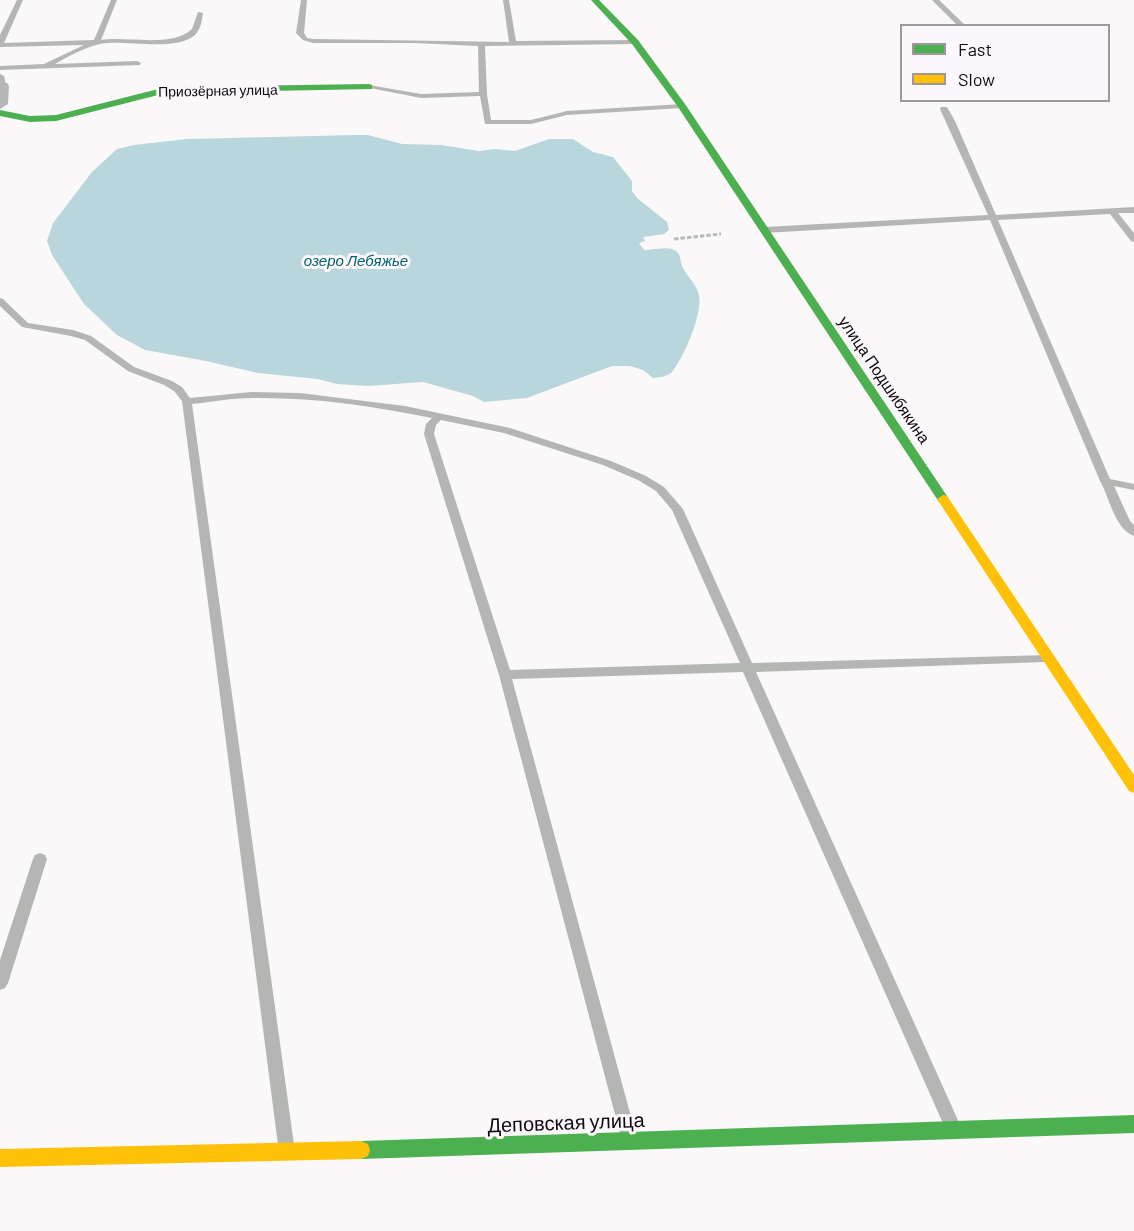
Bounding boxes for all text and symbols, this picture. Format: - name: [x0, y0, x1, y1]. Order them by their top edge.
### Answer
- legend: [900, 24, 1110, 102]
- text: Fast: [958, 38, 992, 60]
- text: Slow: [958, 68, 995, 90]
- street label: Приозёрная улица: [158, 82, 278, 100]
- water label: озеро Лебяжье: [304, 252, 408, 270]
- street label: улица Подшибякина: [834, 313, 934, 447]
- street label: Деповская улица: [487, 1108, 645, 1138]

